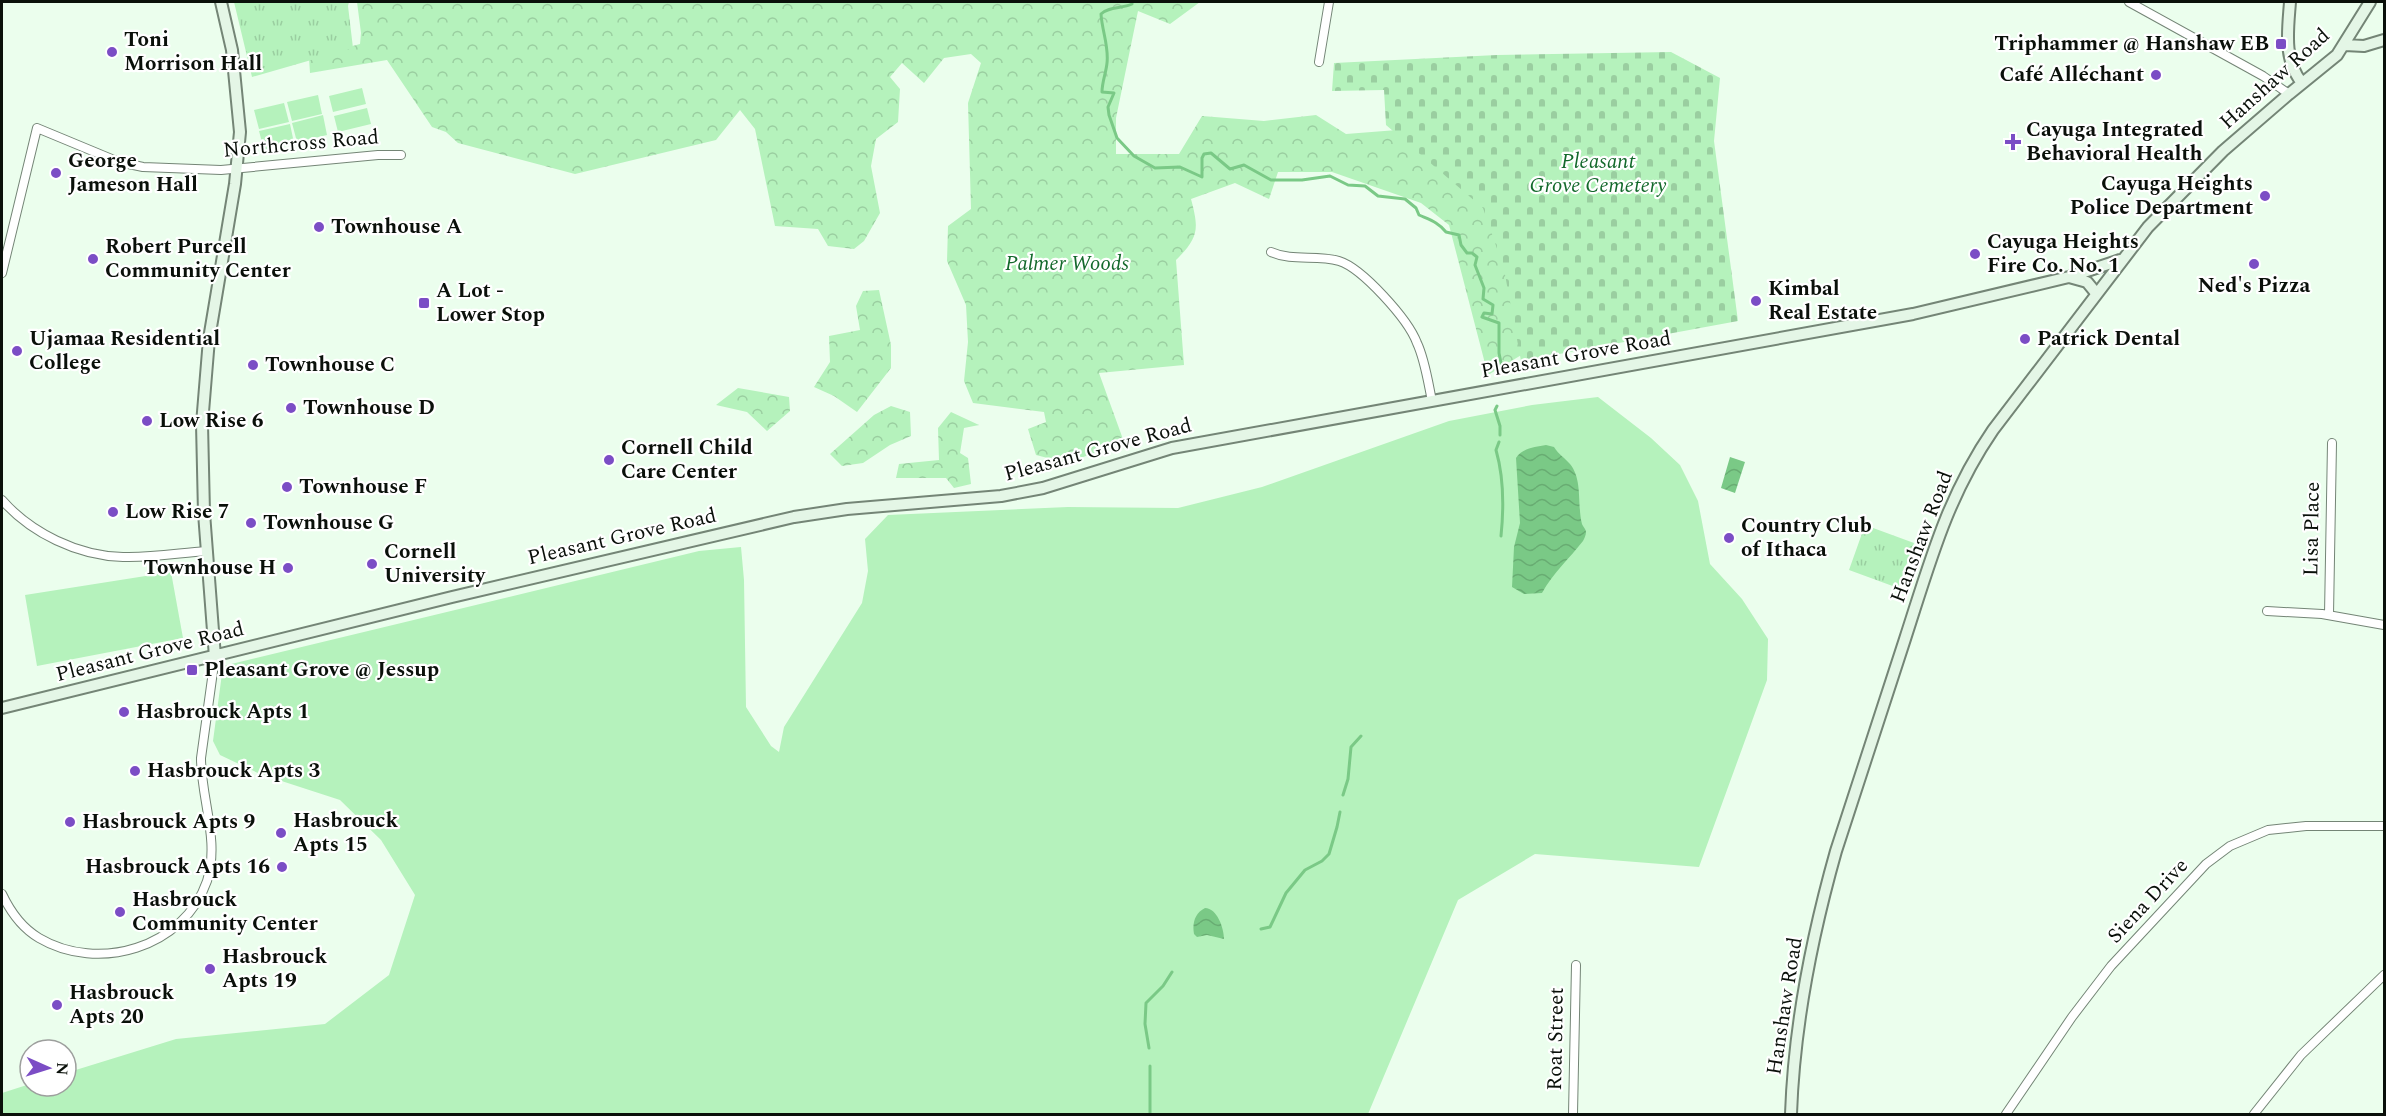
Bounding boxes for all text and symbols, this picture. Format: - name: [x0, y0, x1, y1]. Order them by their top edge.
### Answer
- street label: Hanshaw Road: [2213, 20, 2337, 138]
- place label: Toni Morrison Hall: [124, 24, 262, 80]
- place label: Triphammer @ Hanshaw EB: [1994, 28, 2269, 60]
- marker: Triphammer @ Hanshaw EB: [2274, 37, 2288, 51]
- marker: Toni Morrison Hall: [105, 45, 119, 59]
- place label: Café Alléchant: [2000, 59, 2144, 91]
- marker: Café Alléchant: [2149, 68, 2163, 82]
- place label: Cayuga Integrated Behavioral Health: [2026, 114, 2204, 170]
- street label: Northcross Road: [222, 121, 380, 167]
- marker: Cayuga Integrated Behavioral Health: [2004, 133, 2022, 151]
- place label: George Jameson Hall: [68, 145, 198, 201]
- park label: Pleasant Grove Cemetery: [1530, 146, 1667, 202]
- marker: George Jameson Hall: [49, 166, 63, 180]
- place label: Cayuga Heights Police Department: [2070, 168, 2253, 224]
- marker: Cayuga Heights Police Department: [2258, 189, 2272, 203]
- place label: Townhouse A: [331, 211, 462, 243]
- marker: Townhouse A: [312, 220, 326, 234]
- place label: Cayuga Heights Fire Co. No. 1: [1987, 226, 2139, 282]
- place label: Robert Purcell Community Center: [105, 231, 291, 287]
- marker: Cayuga Heights Fire Co. No. 1: [1968, 247, 1982, 261]
- park label: Palmer Woods: [1005, 248, 1130, 280]
- marker: Robert Purcell Community Center: [86, 252, 100, 266]
- marker: Ned's Pizza: [2247, 257, 2261, 271]
- place label: Ned's Pizza: [2198, 270, 2311, 302]
- place label: Kimbal Real Estate: [1768, 273, 1877, 329]
- place label: A Lot - Lower Stop: [436, 275, 545, 331]
- marker: Kimbal Real Estate: [1749, 294, 1763, 308]
- marker: A Lot - Lower Stop: [417, 296, 431, 310]
- street label: Pleasant Grove Road: [1478, 322, 1674, 388]
- place label: Ujamaa Residential College: [29, 323, 220, 379]
- place label: Patrick Dental: [2037, 323, 2180, 355]
- marker: Patrick Dental: [2018, 332, 2032, 346]
- marker: Ujamaa Residential College: [10, 344, 24, 358]
- place label: Townhouse C: [265, 349, 395, 381]
- marker: Townhouse C: [246, 358, 260, 372]
- place label: Townhouse D: [303, 392, 435, 424]
- marker: Townhouse D: [284, 401, 298, 415]
- place label: Low Rise 6: [159, 405, 264, 437]
- street label: Pleasant Grove Road: [1001, 410, 1195, 490]
- marker: Low Rise 6: [140, 414, 154, 428]
- place label: Cornell Child Care Center: [621, 432, 753, 488]
- marker: Cornell Child Care Center: [602, 453, 616, 467]
- street label: Hanshaw Road: [1882, 466, 1962, 608]
- place label: Townhouse F: [299, 471, 427, 503]
- marker: Townhouse F: [280, 480, 294, 494]
- street label: Lisa Place: [2295, 481, 2329, 577]
- place label: Low Rise 7: [125, 496, 230, 528]
- street label: Pleasant Grove Road: [524, 500, 720, 574]
- marker: Low Rise 7: [106, 505, 120, 519]
- place label: Townhouse G: [263, 507, 394, 539]
- place label: Country Club of Ithaca: [1741, 510, 1872, 566]
- marker: Townhouse G: [244, 516, 258, 530]
- marker: Country Club of Ithaca: [1722, 531, 1736, 545]
- place label: Cornell University: [384, 536, 486, 592]
- place label: Townhouse H: [143, 552, 276, 584]
- marker: Cornell University: [365, 557, 379, 571]
- marker: Townhouse H: [281, 561, 295, 575]
- street label: Pleasant Grove Road: [52, 613, 248, 691]
- place label: Pleasant Grove @ Jessup: [204, 654, 439, 686]
- marker: Pleasant Grove @ Jessup: [185, 663, 199, 677]
- place label: Hasbrouck Apts 1: [136, 696, 309, 728]
- marker: Hasbrouck Apts 1: [117, 705, 131, 719]
- place label: Hasbrouck Apts 3: [147, 755, 320, 787]
- marker: Hasbrouck Apts 3: [128, 764, 142, 778]
- place label: Hasbrouck Apts 15: [293, 805, 398, 861]
- place label: Hasbrouck Apts 9: [82, 806, 255, 838]
- marker: Hasbrouck Apts 9: [63, 815, 77, 829]
- marker: Hasbrouck Apts 15: [274, 826, 288, 840]
- place label: Hasbrouck Apts 16: [85, 851, 270, 883]
- street label: Siena Drive: [2100, 851, 2196, 951]
- marker: Hasbrouck Apts 16: [275, 860, 289, 874]
- place label: Hasbrouck Community Center: [132, 884, 318, 940]
- marker: Hasbrouck Community Center: [113, 905, 127, 919]
- street label: Hanshaw Road: [1758, 935, 1812, 1077]
- place label: Hasbrouck Apts 19: [222, 941, 327, 997]
- marker: Hasbrouck Apts 19: [203, 962, 217, 976]
- place label: Hasbrouck Apts 20: [69, 977, 174, 1033]
- street label: Roat Street: [1539, 987, 1573, 1091]
- marker: Hasbrouck Apts 20: [50, 998, 64, 1012]
- north arrow: [18, 1038, 78, 1098]
- text: N: [50, 1062, 74, 1076]

